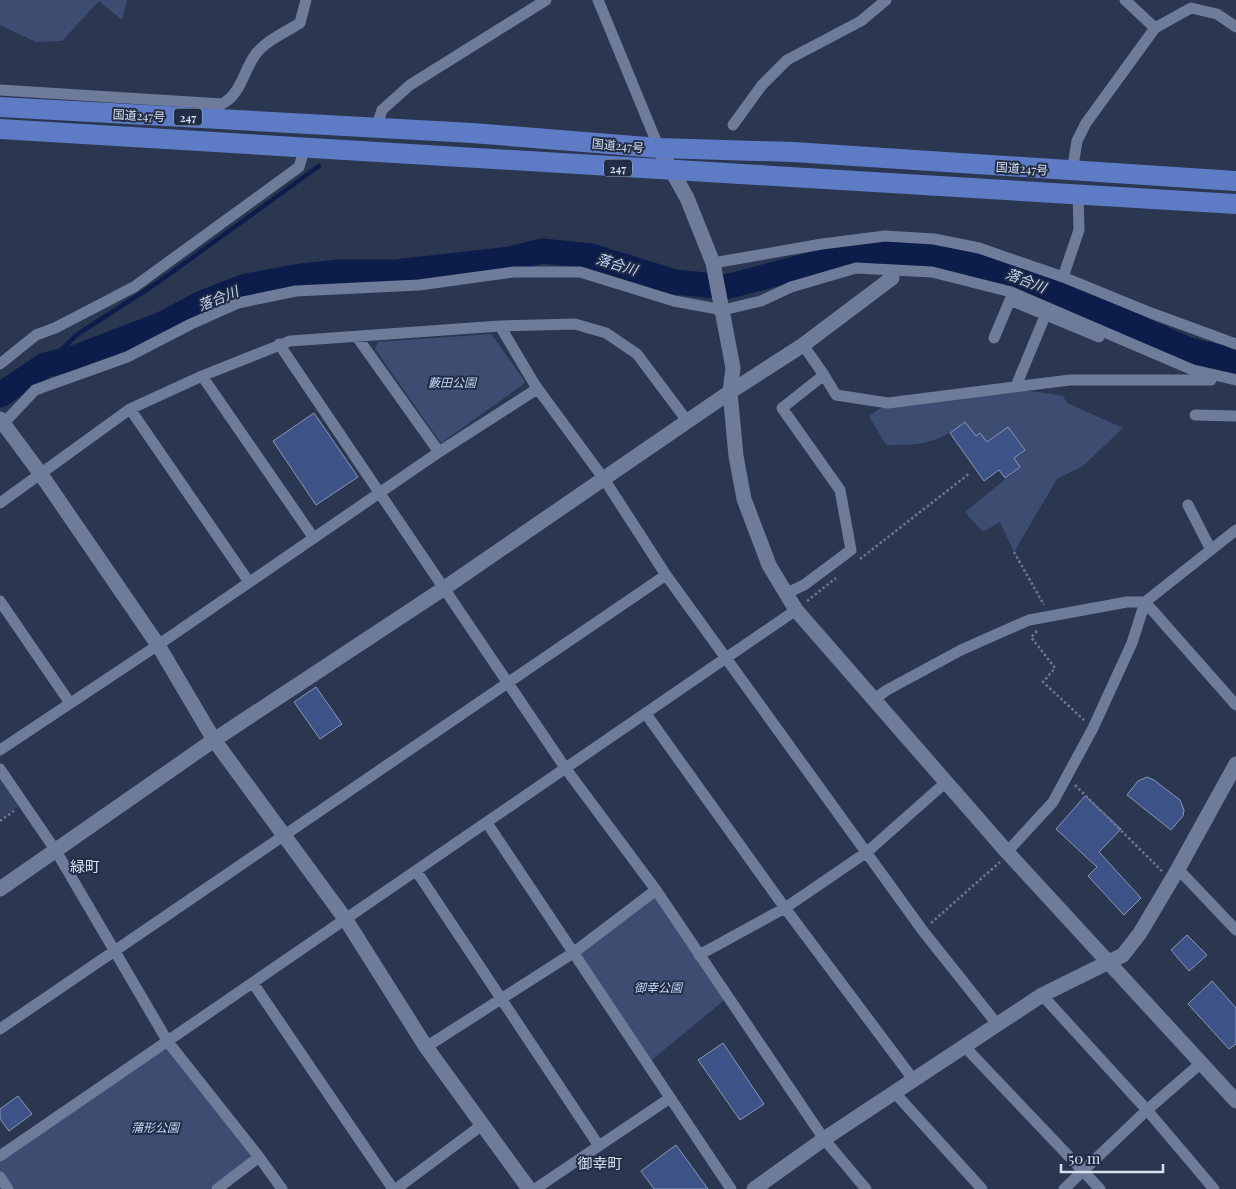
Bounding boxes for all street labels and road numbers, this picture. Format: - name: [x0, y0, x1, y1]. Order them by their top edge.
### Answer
- street label: 国道247号: [112, 106, 166, 124]
- road number: 247: [174, 108, 202, 125]
- street label: 国道247号: [591, 135, 645, 155]
- street label: 国道247号: [995, 158, 1049, 178]
- road number: 247: [604, 160, 632, 177]

